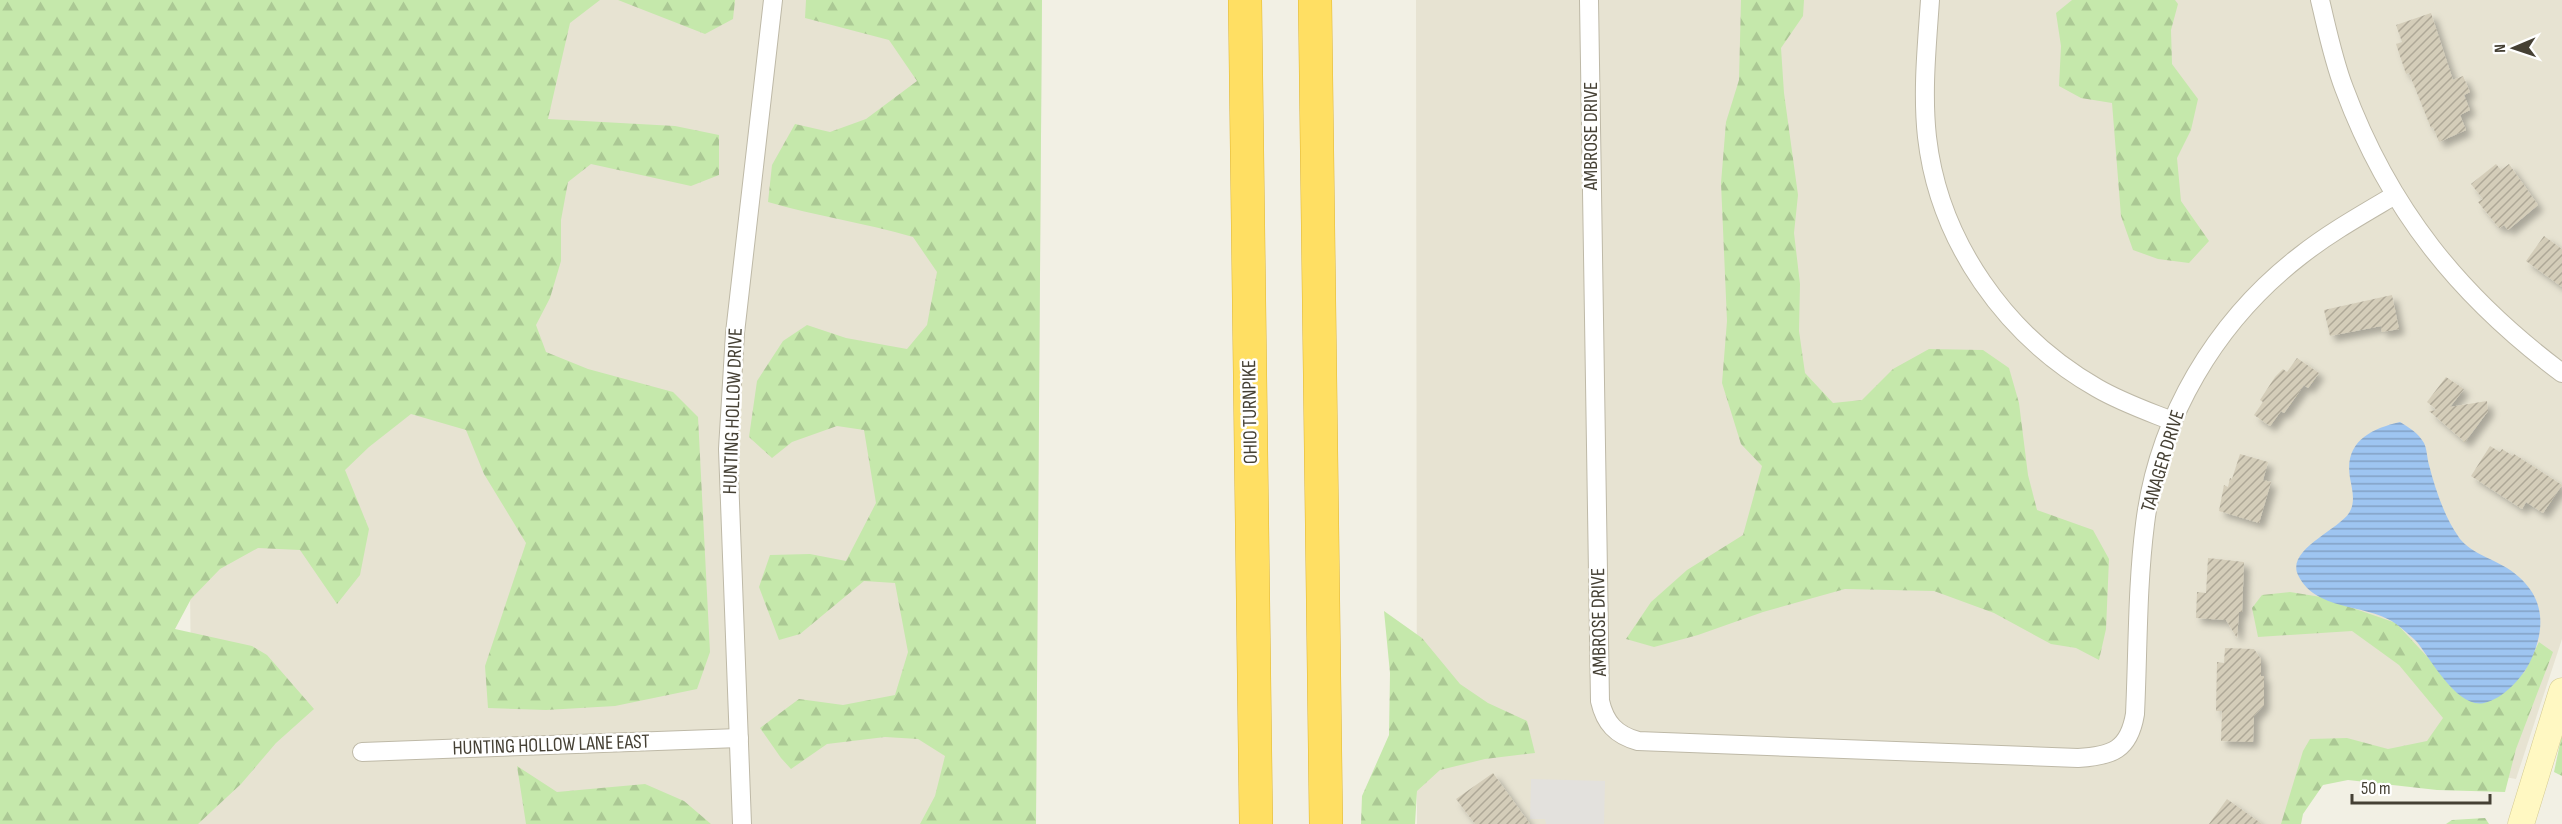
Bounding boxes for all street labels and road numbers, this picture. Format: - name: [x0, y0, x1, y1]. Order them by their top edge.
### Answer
- street label: AMBROSE DRIVE: [1579, 82, 1603, 191]
- street label: HUNTING HOLLOW DRIVE: [718, 327, 748, 495]
- street label: OHIO TURNPIKE: [1237, 360, 1263, 464]
- street label: TANAGER DRIVE: [2136, 407, 2190, 515]
- street label: AMBROSE DRIVE: [1586, 568, 1612, 677]
- street label: HUNTING HOLLOW LANE EAST: [452, 730, 650, 760]

